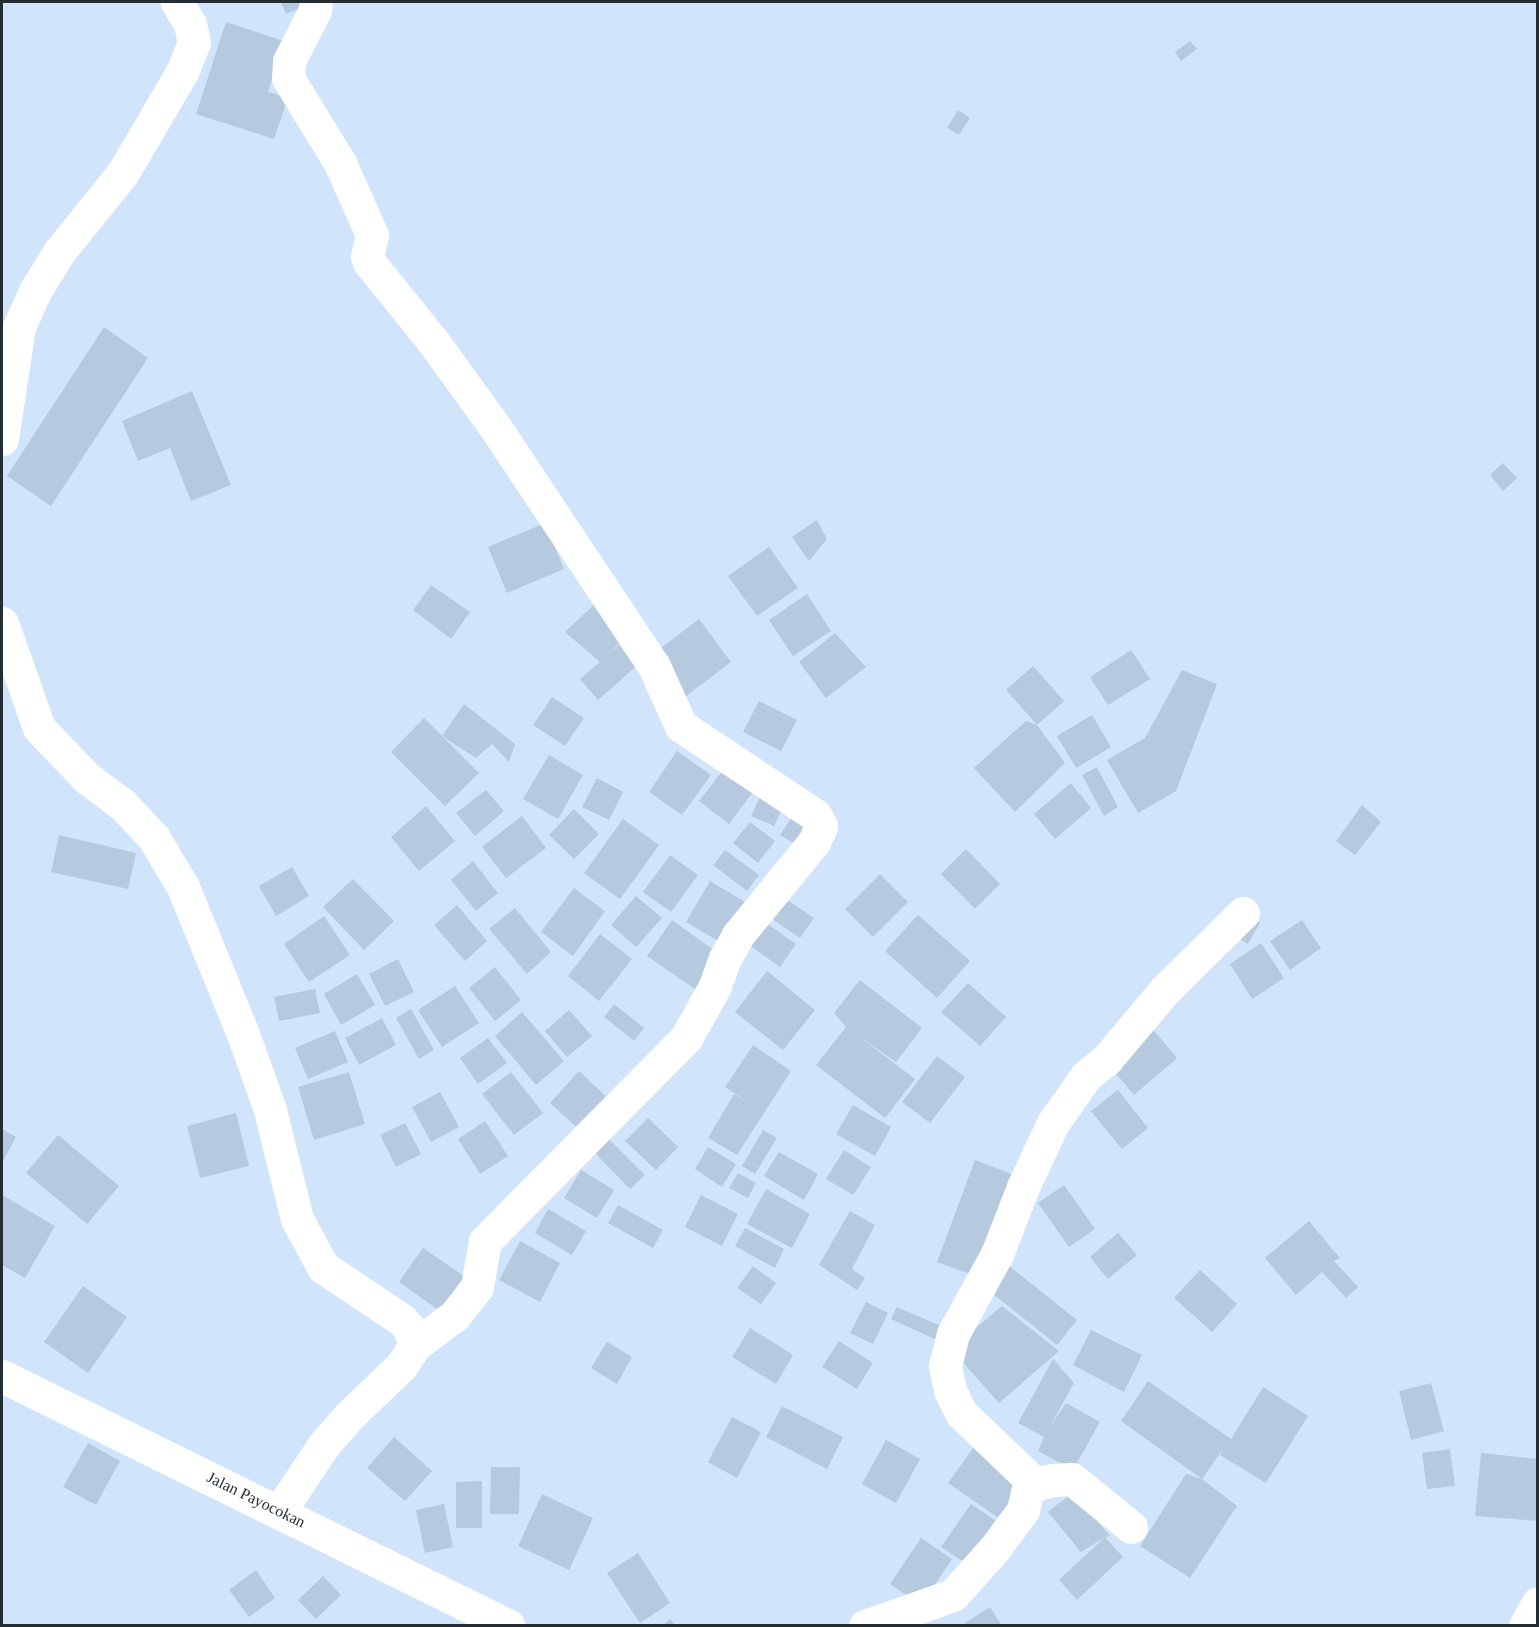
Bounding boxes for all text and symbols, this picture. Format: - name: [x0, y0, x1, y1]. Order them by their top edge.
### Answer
- street label: Jalan Payocokan: [204, 1468, 308, 1532]

